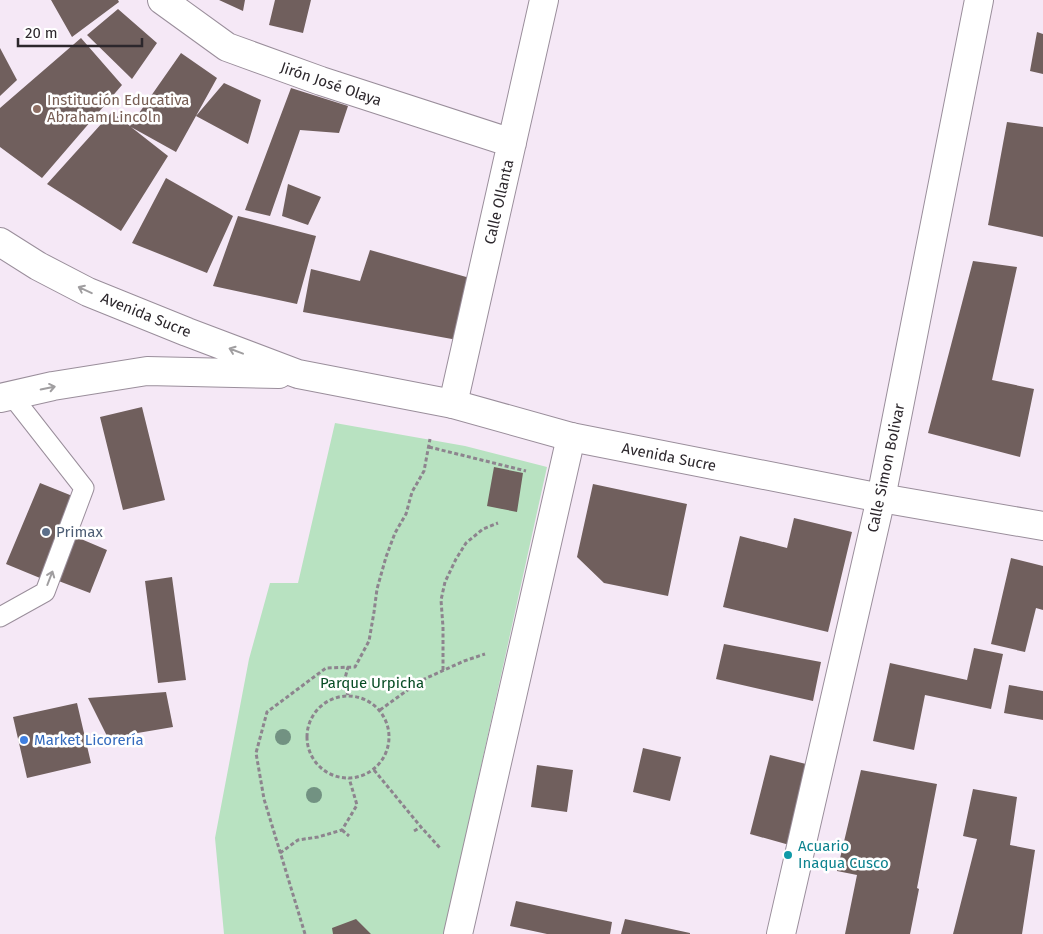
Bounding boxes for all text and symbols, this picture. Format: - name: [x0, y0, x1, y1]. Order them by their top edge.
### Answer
- scale bar: [18, 15, 141, 47]
- text: 20 m: [25, 24, 58, 42]
- street label: Jirón José Olaya: [278, 58, 384, 110]
- place label: Institución Educativa Abraham Lincoln: [47, 91, 190, 126]
- marker: Institución Educativa Abraham Lincoln: [31, 103, 43, 115]
- street label: Calle Ollanta: [480, 158, 518, 246]
- one-way arrow: [78, 285, 93, 294]
- street label: Avenida Sucre: [98, 289, 194, 341]
- one-way arrow: [229, 345, 244, 355]
- one-way arrow: [39, 383, 55, 392]
- street label: Calle Simon Bolivar: [864, 402, 909, 534]
- street label: Avenida Sucre: [620, 439, 718, 475]
- place label: Primax: [56, 523, 103, 541]
- marker: Primax: [40, 526, 52, 538]
- one-way arrow: [46, 571, 55, 586]
- park label: Parque Urpicha: [320, 674, 424, 692]
- place label: Market Licorería: [34, 731, 144, 749]
- marker: Market Licorería: [18, 734, 30, 746]
- place label: Acuario Inaqua Cusco: [798, 837, 889, 872]
- marker: Acuario Inaqua Cusco: [782, 849, 794, 861]

